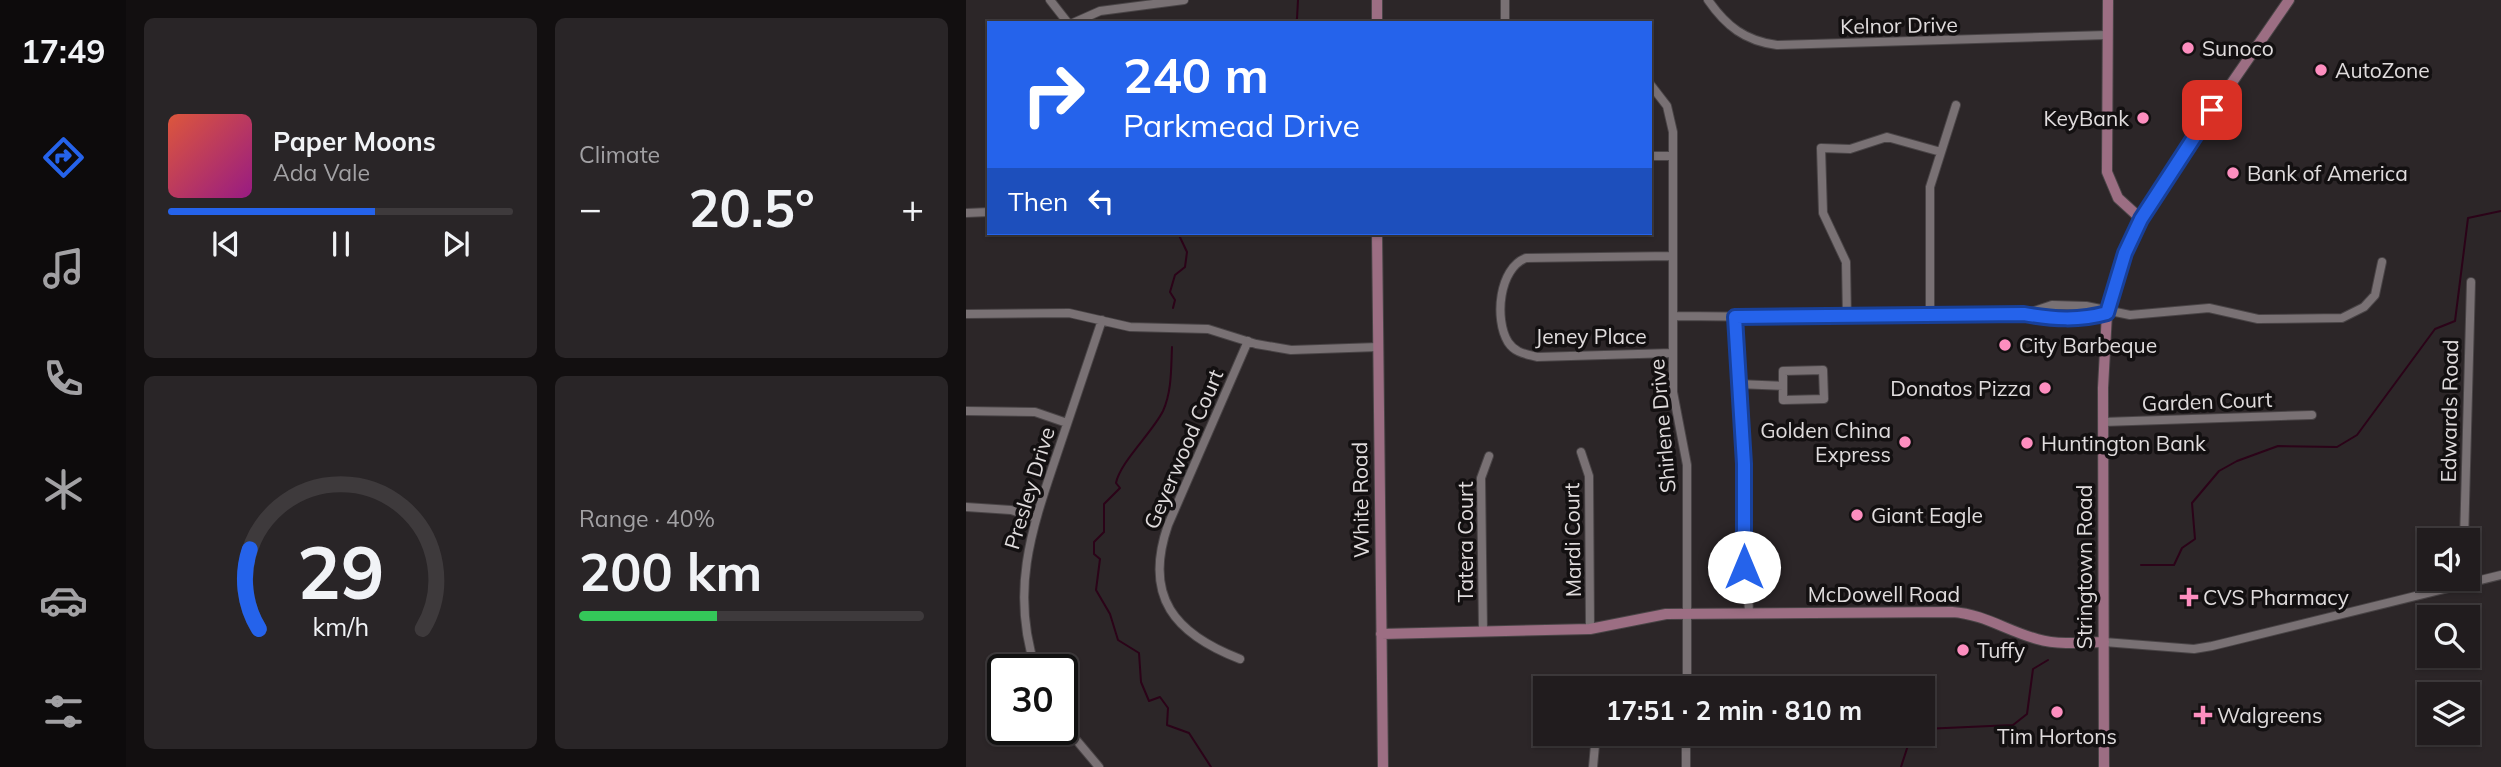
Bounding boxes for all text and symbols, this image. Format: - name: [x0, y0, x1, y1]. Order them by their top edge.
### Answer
- street label: Kelnor Drive: [1840, 11, 1958, 39]
- text: 17:49: [21, 31, 105, 71]
- place label: Sunoco: [2202, 35, 2274, 61]
- marker: Sunoco: [2180, 40, 2196, 56]
- text: 240 m: [1123, 44, 1269, 105]
- icon: right: [1008, 49, 1099, 140]
- place label: AutoZone: [2335, 57, 2430, 83]
- marker: AutoZone: [2313, 62, 2329, 78]
- pin: [2182, 80, 2242, 140]
- icon: arrive: [2193, 91, 2231, 129]
- text: Parkmead Drive: [1123, 105, 1360, 145]
- place label: KeyBank: [2043, 105, 2129, 131]
- marker: KeyBank: [2135, 110, 2151, 126]
- text: Paper Moons: [273, 125, 436, 158]
- icon: directions: [39, 133, 88, 182]
- text: Climate: [579, 140, 660, 169]
- text: Ada Vale: [273, 158, 370, 187]
- place label: Bank of America: [2247, 160, 2408, 186]
- marker: Bank of America: [2225, 165, 2241, 181]
- text: 20.5°: [688, 175, 815, 240]
- icon: left: [1082, 182, 1120, 220]
- text: −: [579, 184, 602, 232]
- text: +: [901, 184, 924, 232]
- text: Then: [1008, 185, 1068, 218]
- icon: previous: [207, 225, 245, 263]
- icon: pause: [322, 225, 360, 263]
- icon: next: [437, 225, 475, 263]
- icon: music: [39, 244, 88, 293]
- street label: Jeney Place: [1535, 323, 1647, 349]
- place label: City Barbeque: [2019, 332, 2157, 358]
- marker: City Barbeque: [1997, 337, 2013, 353]
- street label: Edwards Road: [2435, 339, 2463, 483]
- icon: phone: [39, 354, 88, 403]
- street label: Shirlene Drive: [1643, 358, 1681, 494]
- street label: Geyerwood Court: [1138, 365, 1228, 533]
- place label: Donatos Pizza: [1890, 375, 2031, 401]
- marker: Donatos Pizza: [2037, 380, 2053, 396]
- street label: Garden Court: [2141, 386, 2273, 416]
- place label: Golden China Express: [1760, 417, 1891, 467]
- street label: Presley Drive: [998, 424, 1060, 552]
- place label: Huntington Bank: [2041, 430, 2206, 456]
- marker: Golden China Express: [1897, 434, 1913, 450]
- marker: Huntington Bank: [2019, 435, 2035, 451]
- street label: White Road: [1346, 442, 1374, 558]
- icon: climate: [39, 465, 88, 514]
- street label: Tatera Court: [1452, 481, 1478, 603]
- street label: Mardi Court: [1558, 483, 1586, 597]
- street label: Stringtown Road: [2071, 485, 2097, 649]
- place label: Giant Eagle: [1871, 502, 1983, 528]
- text: Range · 40%: [579, 504, 715, 533]
- marker: Giant Eagle: [1849, 507, 1865, 523]
- text: 29: [297, 526, 384, 617]
- map controls: [2417, 528, 2480, 745]
- button: sound: [2417, 528, 2480, 591]
- position arrow: [1707, 530, 1781, 604]
- text: 200 km: [579, 539, 762, 604]
- icon: car: [39, 576, 88, 625]
- street label: McDowell Road: [1808, 581, 1960, 607]
- place label: CVS Pharmacy: [2203, 584, 2349, 610]
- marker: CVS Pharmacy: [2181, 589, 2197, 605]
- button: search: [2417, 605, 2480, 668]
- text: km/h: [312, 610, 369, 641]
- place label: Tuffy: [1977, 637, 2025, 663]
- marker: Tuffy: [1955, 642, 1971, 658]
- speed limit sign: 30: [987, 654, 1078, 745]
- button: layers: [2417, 682, 2480, 745]
- icon: filters: [39, 687, 88, 736]
- text: 17:51 · 2 min · 810 m: [1606, 694, 1862, 727]
- place label: Walgreens: [2217, 702, 2322, 728]
- marker: Tim Hortons: [2049, 704, 2065, 720]
- marker: Walgreens: [2195, 707, 2211, 723]
- place label: Tim Hortons: [1997, 723, 2117, 749]

